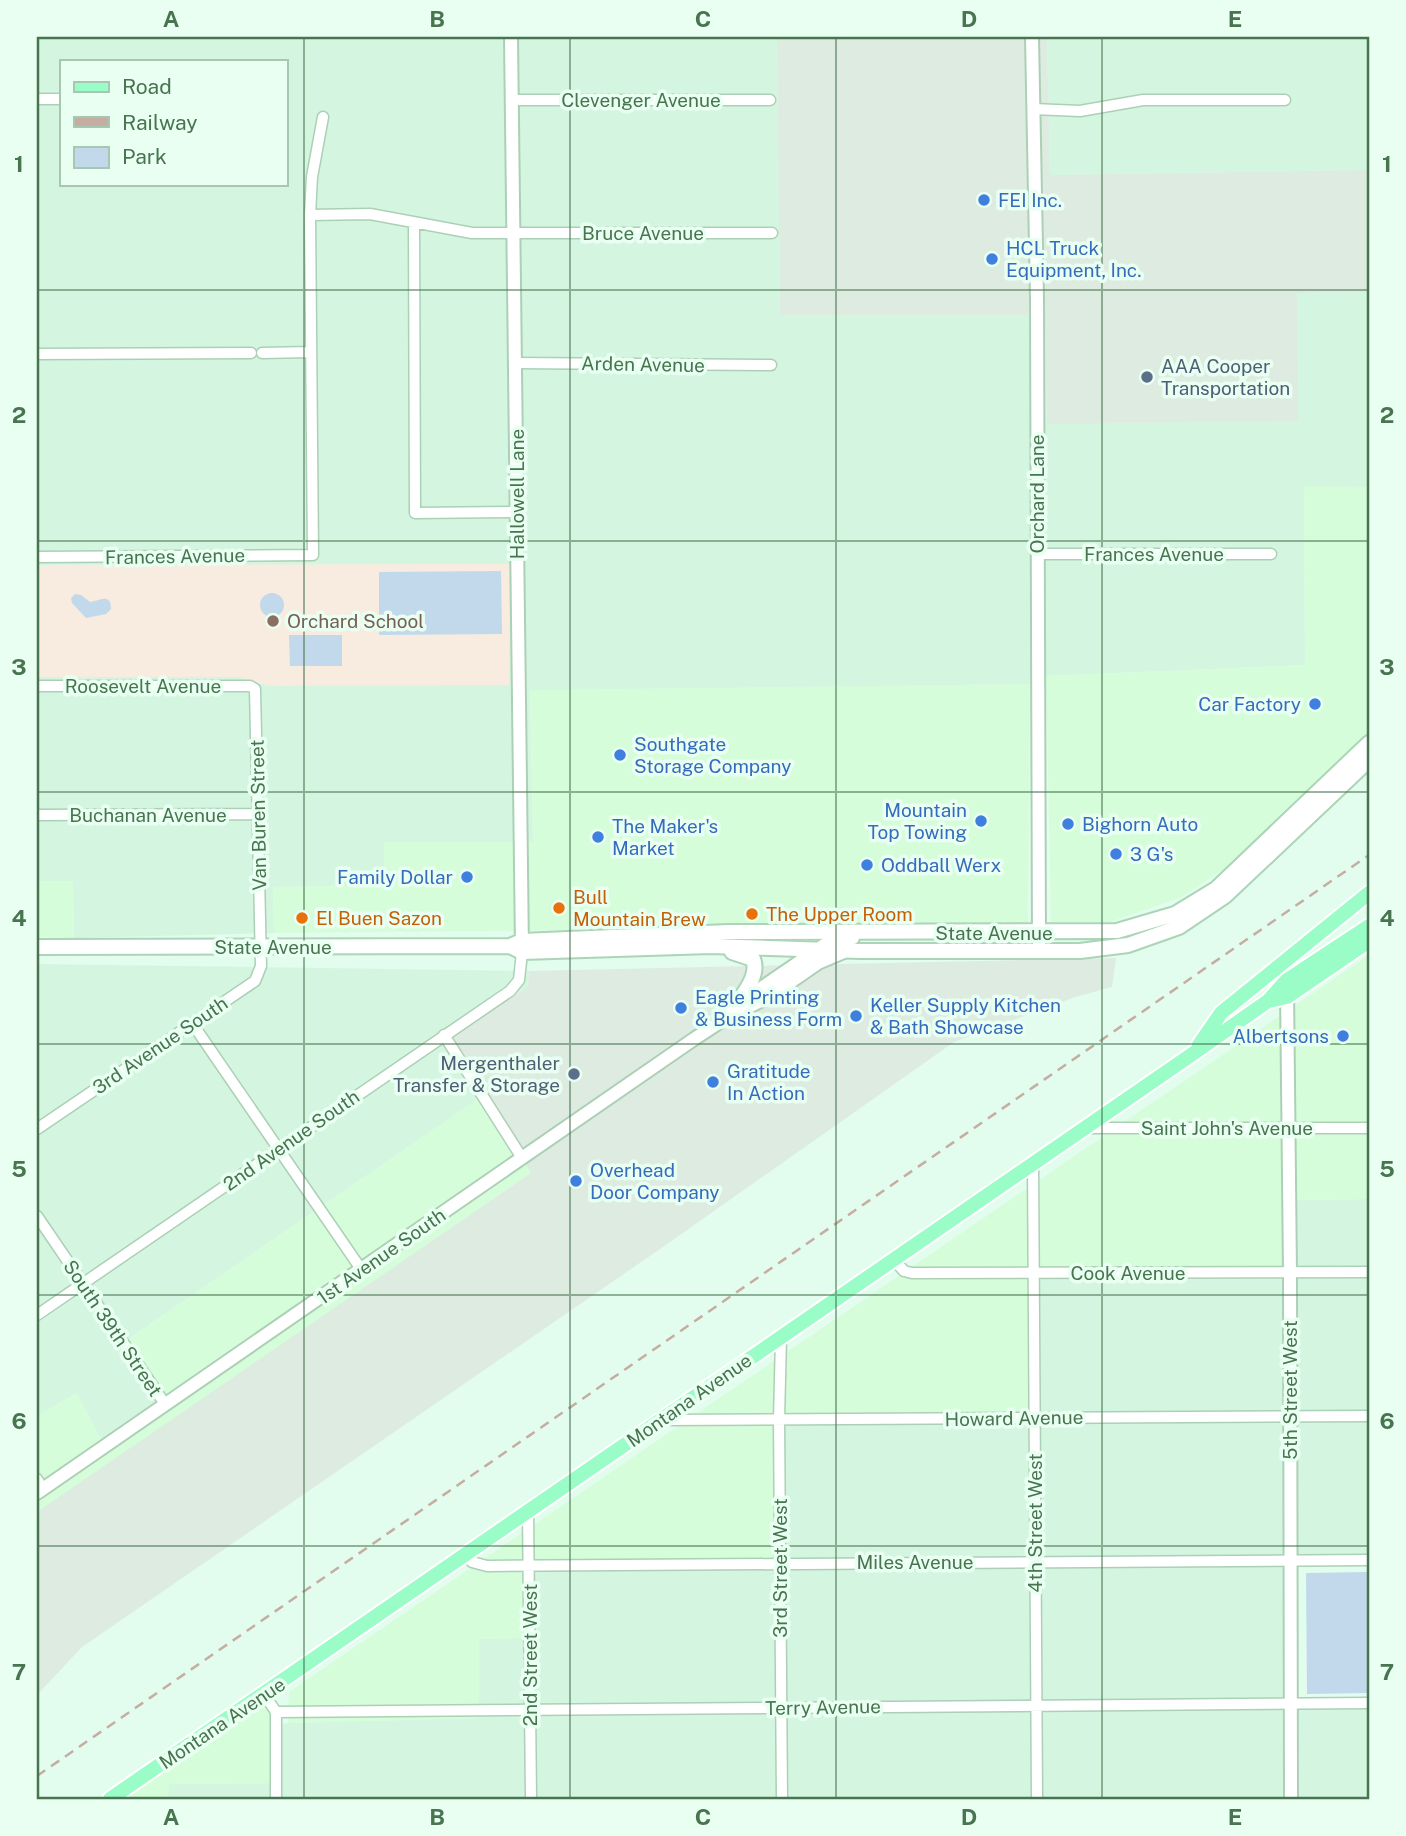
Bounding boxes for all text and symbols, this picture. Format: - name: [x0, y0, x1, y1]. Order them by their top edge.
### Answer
- text: A: [163, 5, 180, 32]
- text: B: [429, 5, 445, 32]
- text: C: [695, 5, 711, 32]
- text: D: [961, 5, 977, 32]
- text: E: [1228, 5, 1242, 32]
- legend: [60, 60, 287, 186]
- text: Road: [122, 74, 172, 99]
- street label: Clevenger Avenue: [561, 89, 721, 111]
- text: Railway: [122, 110, 198, 135]
- text: Park: [122, 144, 167, 169]
- text: 1: [14, 150, 24, 177]
- text: 1: [1382, 150, 1392, 177]
- place label: FEI Inc.: [998, 189, 1062, 211]
- marker: FEI Inc.: [976, 192, 992, 208]
- street label: Bruce Avenue: [582, 222, 704, 244]
- place label: HCL Truck Equipment, Inc.: [1006, 237, 1141, 281]
- marker: HCL Truck Equipment, Inc.: [984, 251, 1000, 267]
- street label: Arden Avenue: [581, 352, 705, 376]
- place label: AAA Cooper Transportation: [1161, 355, 1290, 399]
- marker: AAA Cooper Transportation: [1139, 369, 1155, 385]
- text: 2: [12, 401, 26, 428]
- text: 2: [1380, 401, 1394, 428]
- street label: Hallowell Lane: [506, 429, 528, 559]
- street label: Orchard Lane: [1026, 435, 1048, 553]
- street label: Frances Avenue: [1084, 543, 1224, 565]
- street label: Frances Avenue: [105, 544, 245, 568]
- place label: Orchard School: [287, 610, 424, 632]
- marker: Orchard School: [265, 613, 281, 629]
- text: 3: [11, 653, 27, 680]
- text: 3: [1379, 653, 1395, 680]
- street label: Roosevelt Avenue: [65, 675, 221, 697]
- place label: Car Factory: [1198, 693, 1301, 715]
- marker: Car Factory: [1307, 696, 1323, 712]
- place label: Southgate Storage Company: [634, 733, 791, 777]
- street label: Van Buren Street: [246, 739, 270, 891]
- marker: Southgate Storage Company: [612, 747, 628, 763]
- place label: Mountain Top Towing: [867, 799, 967, 843]
- street label: Buchanan Avenue: [69, 804, 227, 826]
- marker: Mountain Top Towing: [973, 813, 989, 829]
- place label: Bighorn Auto: [1082, 813, 1198, 835]
- place label: The Maker's Market: [612, 815, 718, 859]
- marker: Bighorn Auto: [1060, 816, 1076, 832]
- marker: The Maker's Market: [590, 829, 606, 845]
- place label: 3 G's: [1130, 843, 1173, 865]
- marker: 3 G's: [1108, 846, 1124, 862]
- place label: Oddball Werx: [881, 854, 1001, 876]
- marker: Oddball Werx: [859, 857, 875, 873]
- place label: Family Dollar: [337, 866, 453, 888]
- marker: Family Dollar: [459, 869, 475, 885]
- place label: Bull Mountain Brew: [573, 886, 706, 930]
- marker: Bull Mountain Brew: [551, 900, 567, 916]
- place label: The Upper Room: [766, 903, 913, 925]
- text: 4: [11, 904, 27, 931]
- text: 4: [1379, 904, 1395, 931]
- marker: The Upper Room: [744, 906, 760, 922]
- place label: El Buen Sazon: [316, 907, 442, 929]
- marker: El Buen Sazon: [294, 910, 310, 926]
- street label: State Avenue: [935, 922, 1053, 944]
- street label: State Avenue: [214, 936, 332, 958]
- place label: Eagle Printing & Business Form: [695, 986, 842, 1030]
- street label: 3rd Avenue South: [88, 992, 232, 1098]
- place label: Keller Supply Kitchen & Bath Showcase: [870, 994, 1061, 1038]
- marker: Eagle Printing & Business Form: [673, 1000, 689, 1016]
- marker: Keller Supply Kitchen & Bath Showcase: [848, 1008, 864, 1024]
- place label: Albertsons: [1232, 1025, 1329, 1047]
- marker: Albertsons: [1335, 1028, 1351, 1044]
- place label: Mergenthaler Transfer & Storage: [393, 1052, 560, 1096]
- place label: Gratitude In Action: [727, 1060, 811, 1104]
- marker: Mergenthaler Transfer & Storage: [566, 1066, 582, 1082]
- marker: Gratitude In Action: [705, 1074, 721, 1090]
- street label: 2nd Avenue South: [219, 1085, 363, 1195]
- street label: Saint John's Avenue: [1141, 1117, 1313, 1139]
- text: 5: [11, 1155, 27, 1182]
- text: 5: [1379, 1155, 1395, 1182]
- place label: Overhead Door Company: [590, 1159, 719, 1203]
- marker: Overhead Door Company: [568, 1173, 584, 1189]
- street label: 1st Avenue South: [313, 1203, 449, 1309]
- street label: South 39th Street: [59, 1256, 167, 1400]
- street label: Cook Avenue: [1070, 1262, 1186, 1284]
- street label: 5th Street West: [1279, 1320, 1301, 1460]
- street label: Montana Avenue: [622, 1349, 756, 1451]
- street label: Howard Avenue: [945, 1406, 1083, 1430]
- text: 6: [11, 1407, 27, 1434]
- text: 6: [1379, 1407, 1395, 1434]
- street label: 4th Street West: [1024, 1453, 1046, 1593]
- street label: 3rd Street West: [769, 1498, 791, 1638]
- street label: Miles Avenue: [856, 1551, 974, 1573]
- street label: 2nd Street West: [519, 1584, 541, 1726]
- text: 7: [12, 1658, 26, 1685]
- text: 7: [1380, 1658, 1394, 1685]
- street label: Montana Avenue: [155, 1673, 289, 1773]
- street label: Terry Avenue: [765, 1695, 881, 1719]
- text: A: [163, 1803, 180, 1830]
- text: B: [429, 1803, 445, 1830]
- text: C: [695, 1803, 711, 1830]
- text: D: [961, 1803, 977, 1830]
- text: E: [1228, 1803, 1242, 1830]

